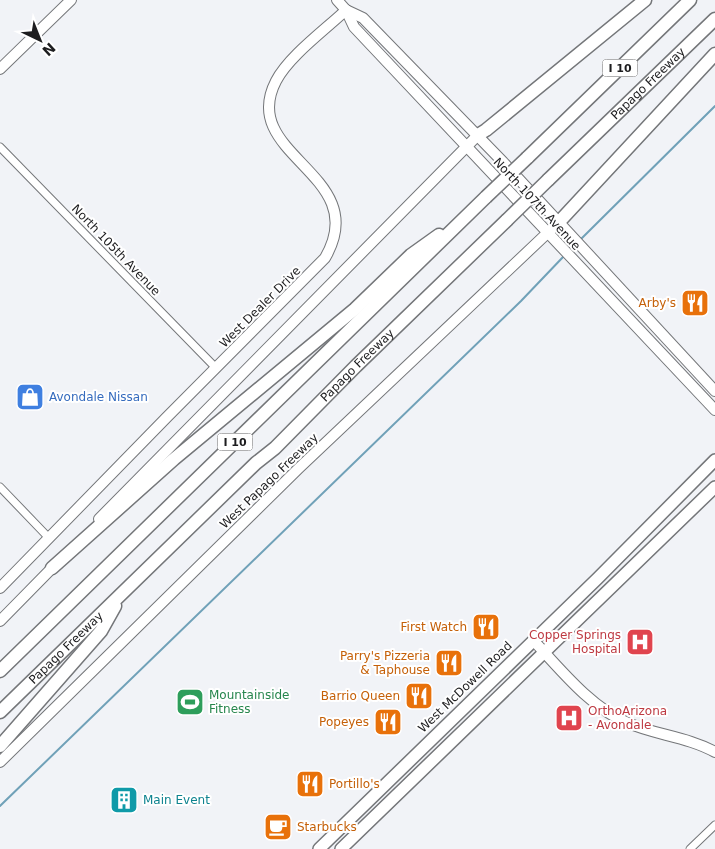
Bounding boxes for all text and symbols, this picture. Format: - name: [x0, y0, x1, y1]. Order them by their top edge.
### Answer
- north arrow: [15, 15, 65, 65]
- text: N: [39, 40, 59, 59]
- street label: Papago Freeway: [608, 45, 688, 122]
- road number: I 10: [602, 59, 638, 76]
- street label: North 107th Avenue: [491, 155, 583, 253]
- street label: North 105th Avenue: [69, 202, 163, 298]
- street label: West Dealer Drive: [217, 264, 303, 350]
- restaurant icon: Arby's: [680, 288, 710, 318]
- place label: Arby's: [639, 296, 676, 310]
- street label: Papago Freeway: [318, 326, 397, 405]
- shop icon: Avondale Nissan: [15, 382, 45, 412]
- place label: Avondale Nissan: [49, 390, 148, 404]
- street label: West Papago Freeway: [217, 431, 321, 531]
- road number: I 10: [218, 434, 252, 451]
- street label: Papago Freeway: [26, 609, 106, 687]
- restaurant icon: First Watch: [471, 612, 501, 642]
- place label: First Watch: [401, 620, 467, 634]
- hospital icon: Copper Springs Hospital: [625, 627, 655, 657]
- place label: Copper Springs Hospital: [529, 628, 621, 656]
- street label: West McDowell Road: [415, 639, 515, 735]
- restaurant icon: Parry's Pizzeria & Taphouse: [434, 648, 464, 678]
- place label: Parry's Pizzeria & Taphouse: [340, 649, 430, 677]
- restaurant icon: Barrio Queen: [404, 681, 434, 711]
- sports icon: Mountainside Fitness: [175, 687, 205, 717]
- place label: Mountainside Fitness: [209, 688, 290, 716]
- place label: Barrio Queen: [321, 689, 400, 703]
- hospital icon: OrthoArizona - Avondale: [554, 703, 584, 733]
- place label: OrthoArizona - Avondale: [588, 704, 667, 732]
- restaurant icon: Popeyes: [373, 707, 403, 737]
- place label: Popeyes: [319, 715, 369, 729]
- restaurant icon: Portillo's: [295, 769, 325, 799]
- place label: Portillo's: [329, 777, 380, 791]
- building icon: Main Event: [109, 785, 139, 815]
- place label: Main Event: [143, 793, 210, 807]
- cafe icon: Starbucks: [263, 812, 293, 842]
- place label: Starbucks: [297, 820, 357, 834]

